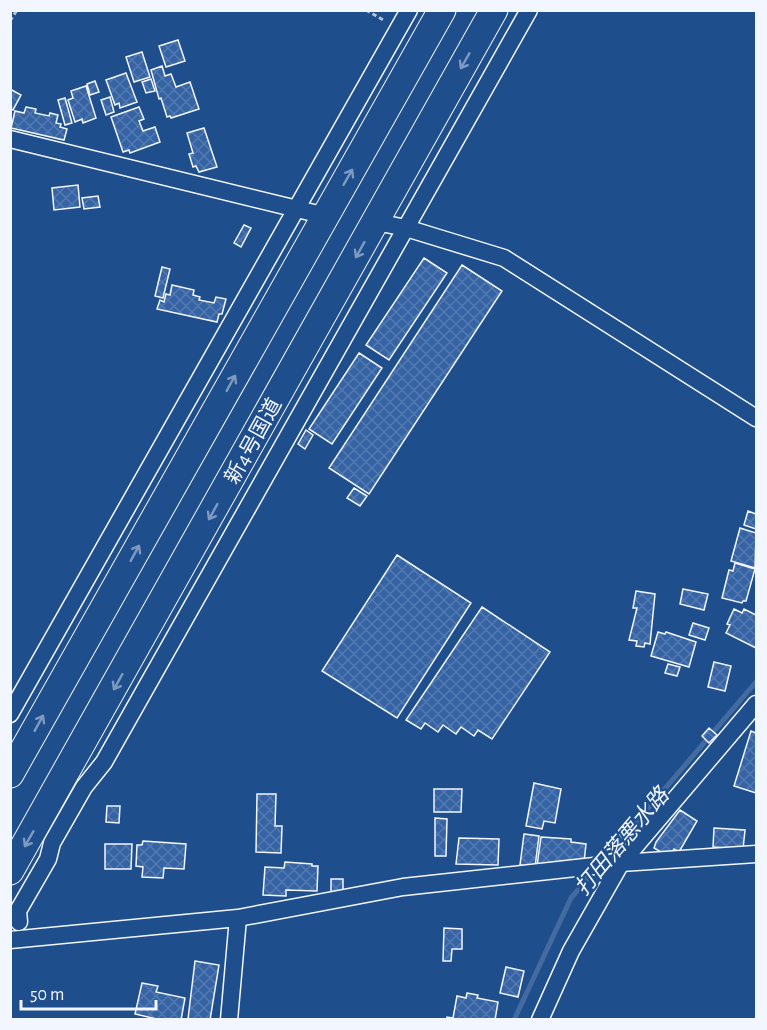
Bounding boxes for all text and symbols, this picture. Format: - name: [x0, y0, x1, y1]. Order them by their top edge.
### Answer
- one-way arrow: [459, 52, 471, 69]
- one-way arrow: [342, 169, 354, 186]
- one-way arrow: [354, 241, 366, 258]
- one-way arrow: [226, 375, 237, 393]
- street label: 新4号国道: [221, 395, 285, 487]
- one-way arrow: [207, 503, 219, 520]
- one-way arrow: [129, 545, 141, 562]
- one-way arrow: [112, 672, 123, 690]
- one-way arrow: [33, 715, 45, 732]
- water label: 打田落悪水路: [570, 782, 674, 899]
- one-way arrow: [23, 830, 35, 847]
- scale bar: [21, 973, 156, 1011]
- text: 50 m: [30, 986, 64, 1004]

